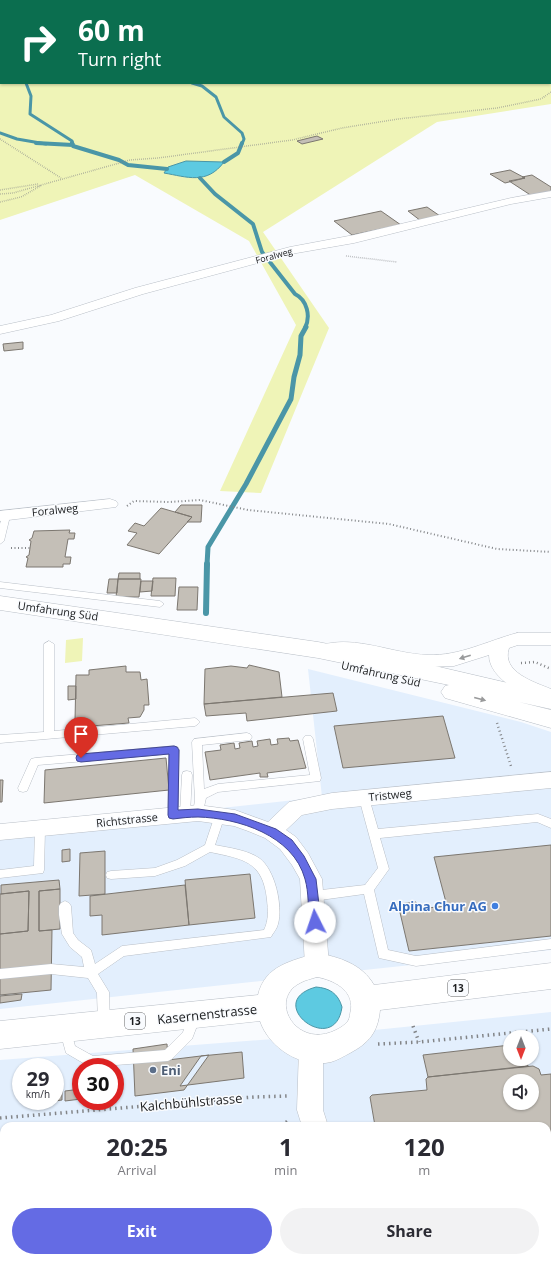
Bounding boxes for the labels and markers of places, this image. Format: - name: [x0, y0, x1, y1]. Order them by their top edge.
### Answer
- pin: [64, 717, 98, 758]
- place label: Alpina Chur AG: [389, 897, 487, 915]
- marker: Alpina Chur AG: [490, 901, 500, 911]
- place label: Eni: [161, 1061, 181, 1079]
- marker: Eni: [148, 1065, 158, 1075]

